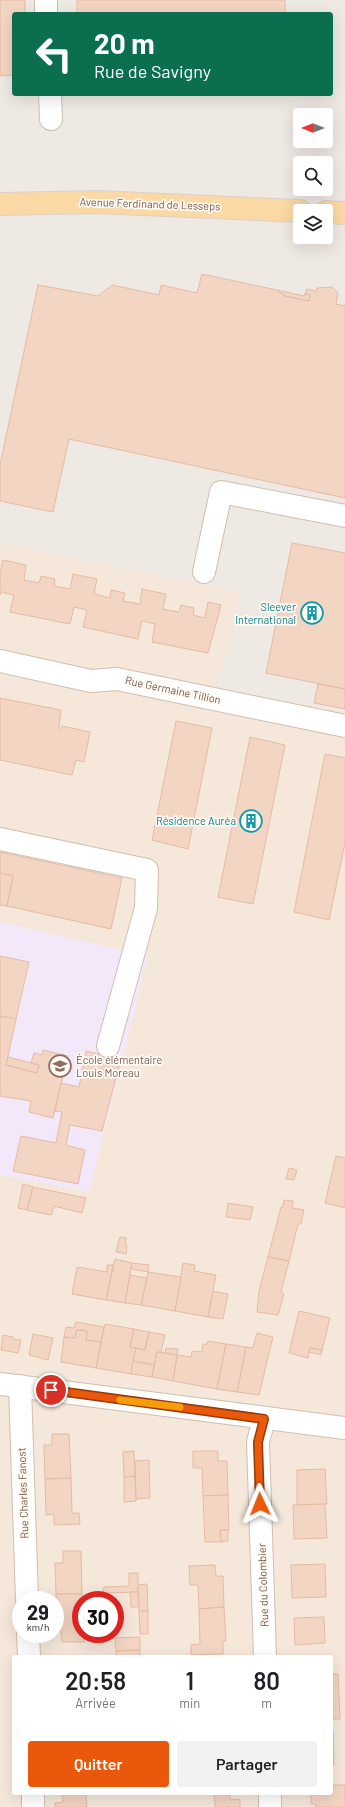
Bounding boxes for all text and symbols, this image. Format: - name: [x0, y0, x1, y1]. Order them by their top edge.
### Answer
- text: 20 m: [94, 26, 155, 60]
- icon: left: [28, 28, 80, 80]
- text: Rue de Savigny: [94, 60, 211, 82]
- north arrow: [293, 108, 333, 148]
- map controls: [293, 108, 333, 244]
- button: search: [293, 156, 333, 196]
- street label: Avenue Ferdinand de Lesseps: [79, 195, 221, 212]
- button: layers: [293, 204, 333, 244]
- place label: Sleever International: [235, 600, 296, 626]
- building icon: Sleever International: [299, 600, 325, 626]
- street label: Rue Germaine Tillion: [124, 673, 222, 706]
- building icon: Résidence Auréa: [238, 808, 264, 834]
- place label: Résidence Auréa: [156, 814, 236, 827]
- school or university icon: École élémentaire Louis Moreau: [47, 1053, 73, 1079]
- place label: École élémentaire Louis Moreau: [76, 1053, 162, 1079]
- pin: [34, 1373, 68, 1407]
- icon: arrive: [40, 1379, 62, 1401]
- street label: Rue Charles Fanost: [14, 1447, 31, 1539]
- position arrow: [239, 1483, 281, 1525]
- street label: Rue du Colombier: [255, 1543, 270, 1627]
- speed limit sign: 30: [72, 1591, 124, 1643]
- text: 29: [27, 1600, 49, 1624]
- text: km/h: [27, 1621, 49, 1633]
- text: 20:58: [65, 1666, 126, 1695]
- text: 1: [185, 1666, 194, 1695]
- text: 80: [253, 1666, 280, 1695]
- text: Arrivée: [75, 1695, 116, 1711]
- text: min: [179, 1695, 200, 1711]
- text: m: [261, 1695, 272, 1711]
- button: Quitter: [28, 1741, 169, 1787]
- button: Partager: [177, 1741, 317, 1787]

